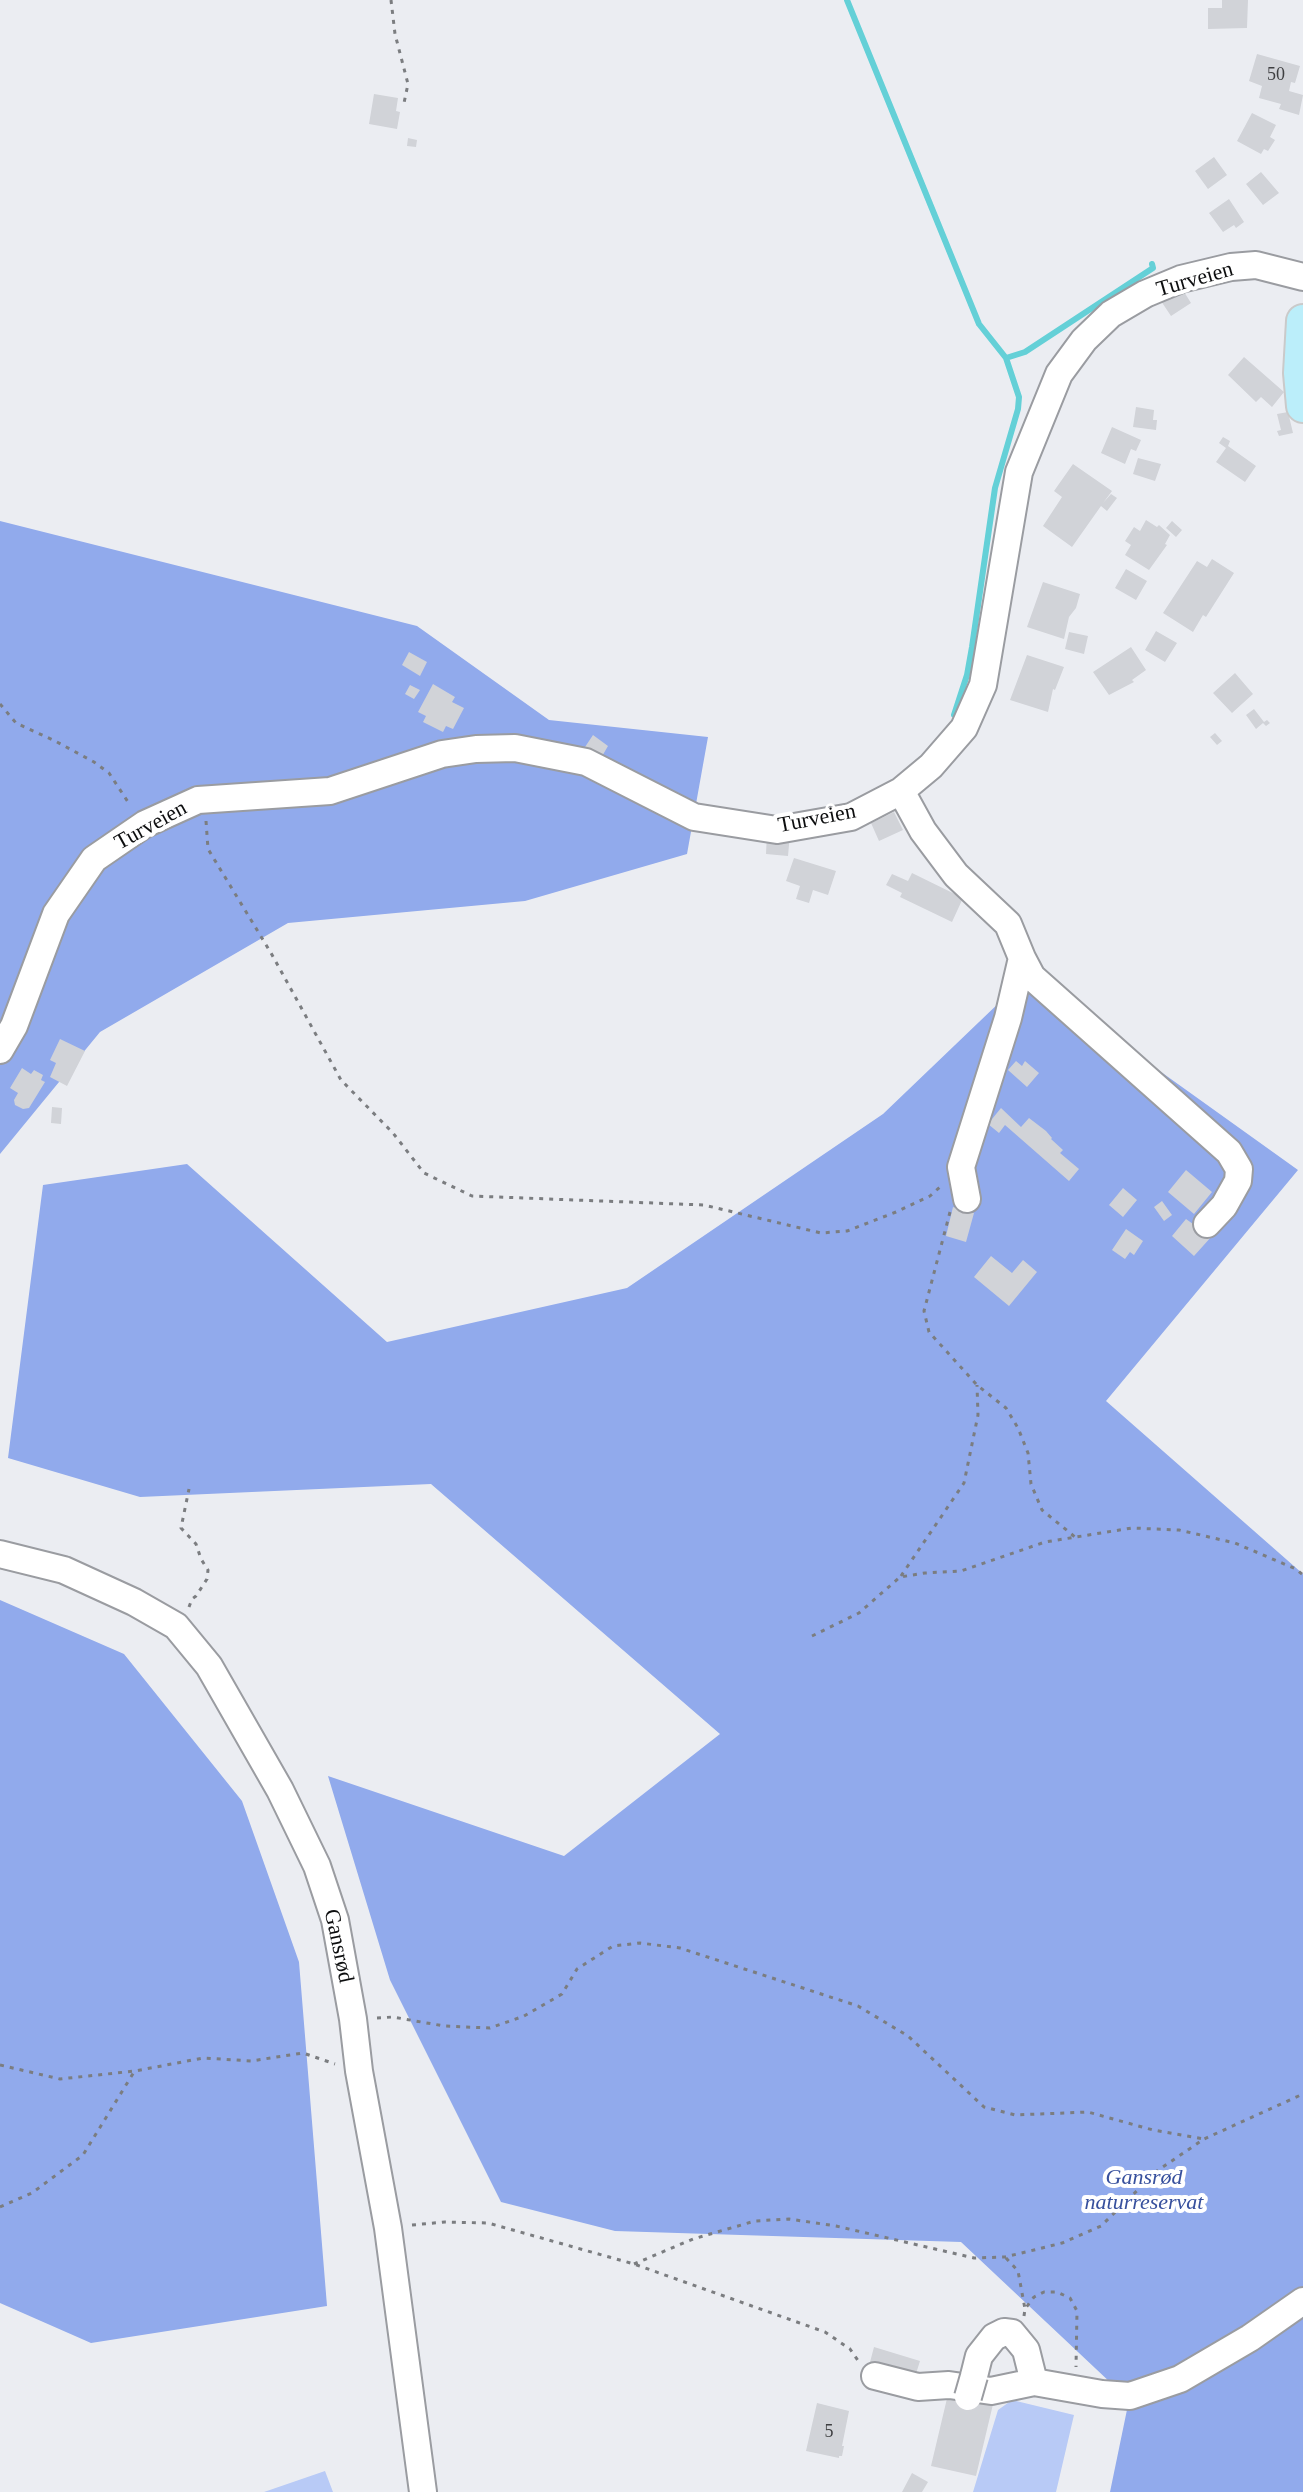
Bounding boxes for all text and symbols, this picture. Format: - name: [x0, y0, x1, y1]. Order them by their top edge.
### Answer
- house number: 50: [1267, 64, 1285, 86]
- street label: Turveien: [1154, 256, 1236, 304]
- street label: Turveien: [110, 795, 192, 857]
- street label: Turveien: [776, 799, 858, 839]
- street label: Gansrød: [317, 1907, 359, 1985]
- park label: Gansrød naturreservat: [1085, 2165, 1203, 2216]
- house number: 5: [824, 2421, 834, 2443]

